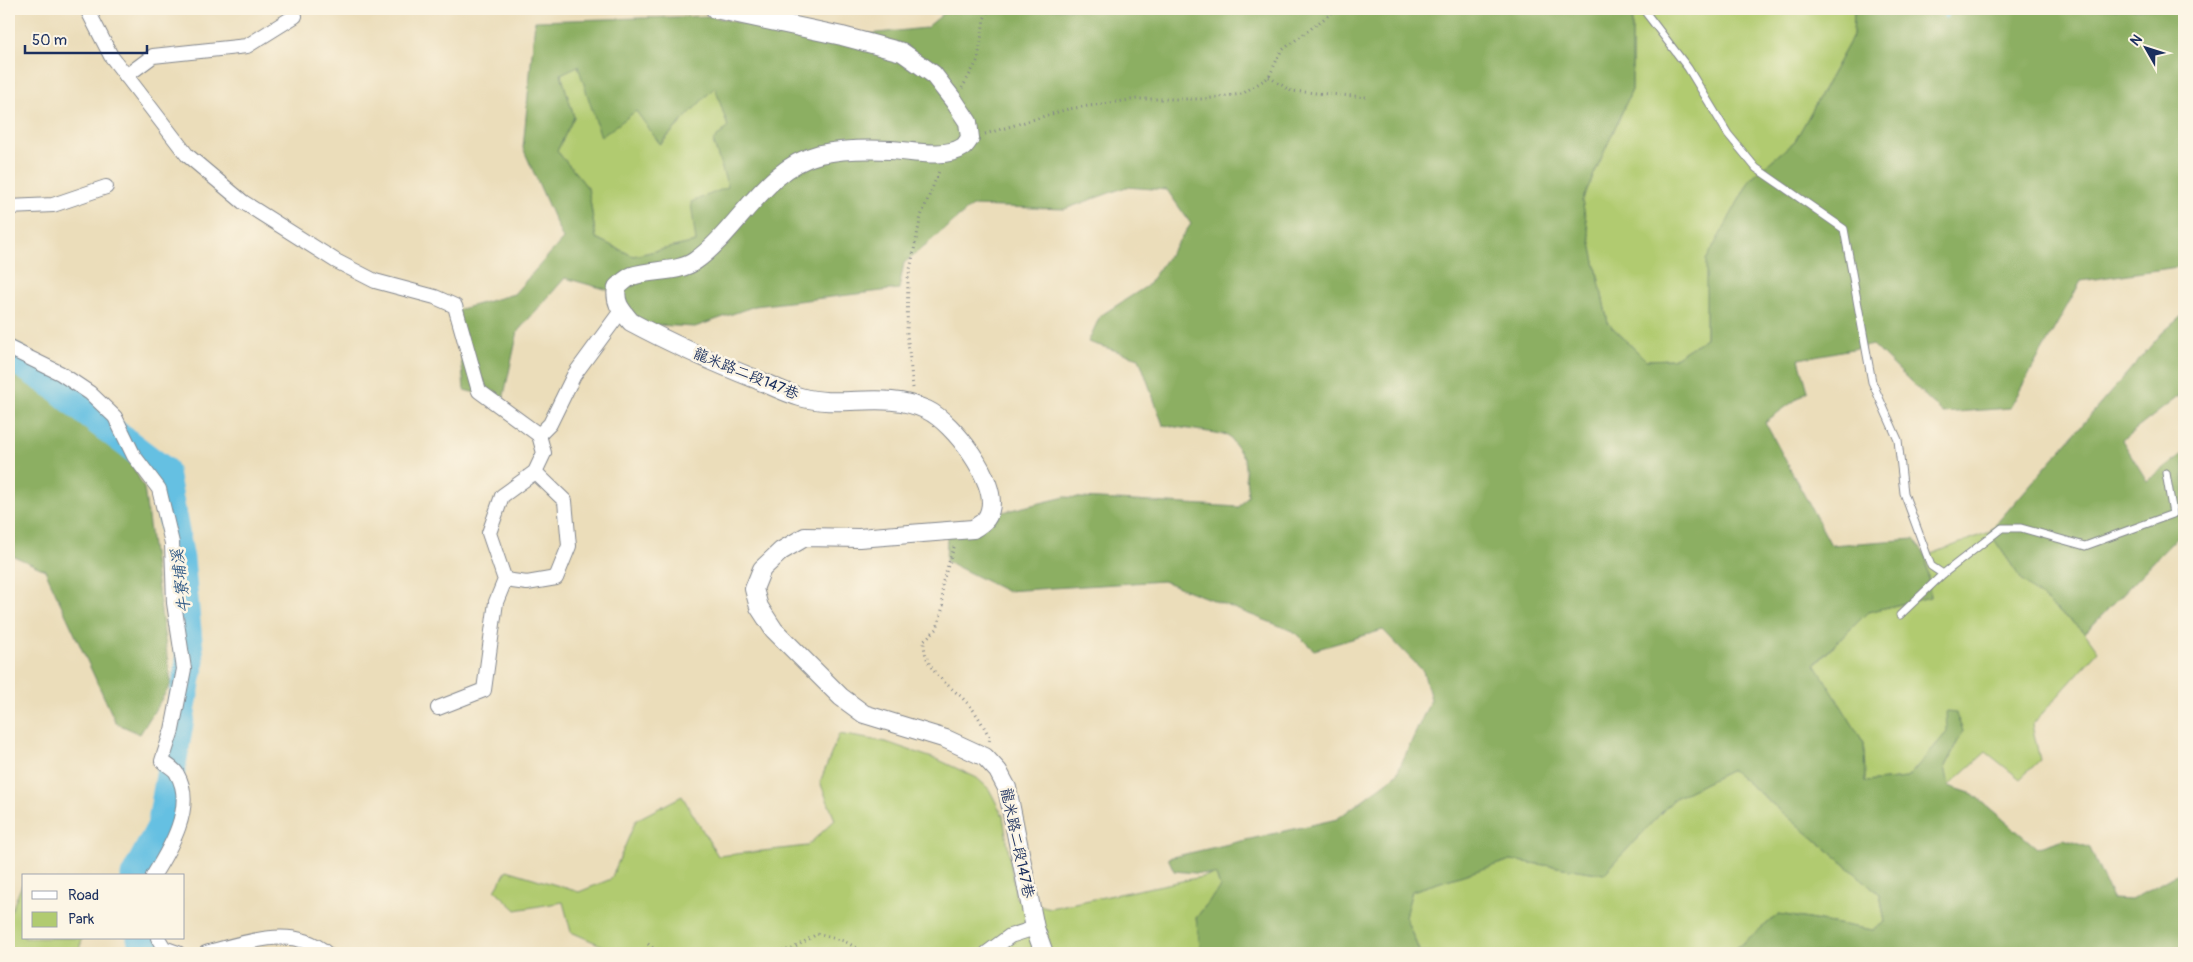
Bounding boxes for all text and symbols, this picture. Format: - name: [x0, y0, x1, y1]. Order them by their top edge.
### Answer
- scale bar: [25, 22, 148, 54]
- north arrow: [2120, 22, 2170, 72]
- text: 50 m: [32, 31, 67, 50]
- text: N: [2127, 31, 2146, 49]
- street label: 龍米路二段147巷: [690, 344, 802, 404]
- water label: 牛寮埔溪: [167, 547, 195, 614]
- street label: 龍米路二段147巷: [996, 786, 1038, 900]
- legend: [22, 874, 185, 940]
- text: Road: [68, 886, 99, 905]
- text: Park: [68, 910, 95, 929]

